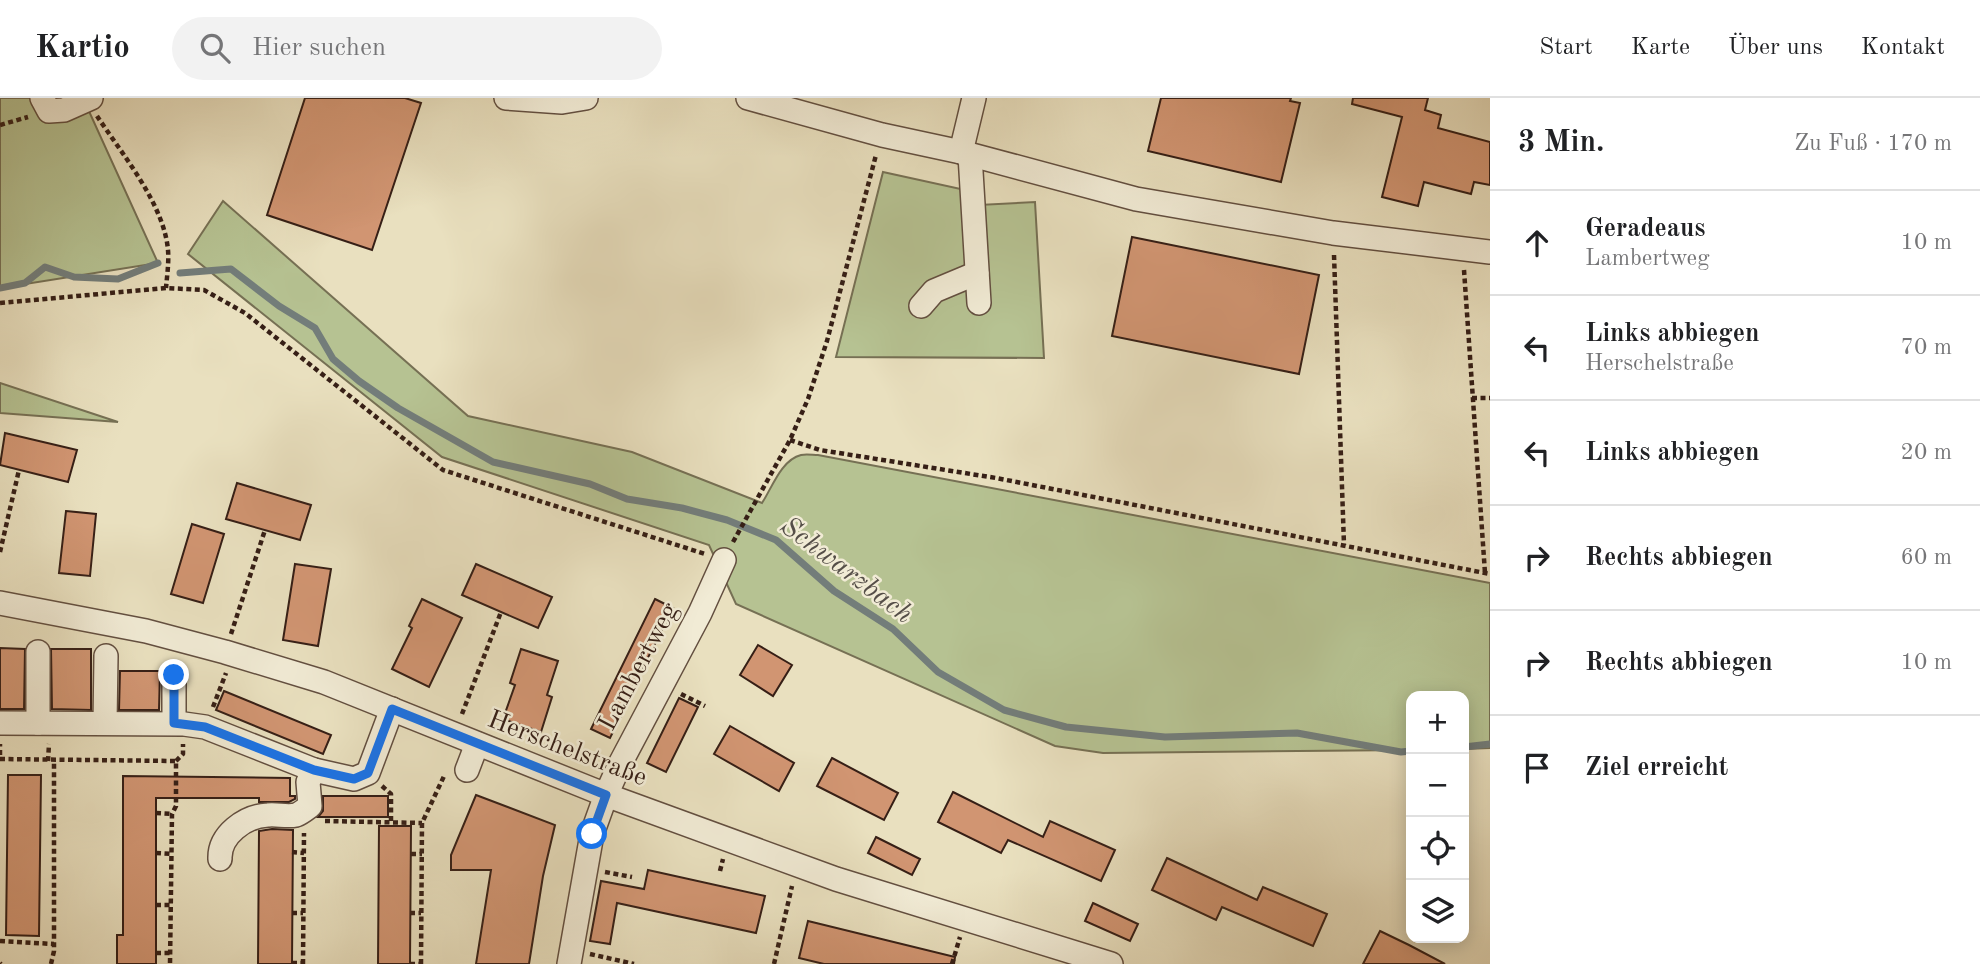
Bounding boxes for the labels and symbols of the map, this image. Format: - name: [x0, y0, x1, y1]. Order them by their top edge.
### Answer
- water label: Schwarzbach: [775, 512, 917, 630]
- street label: Lambertweg: [594, 599, 684, 735]
- route end: [158, 659, 189, 690]
- street label: Herschelstraße: [484, 707, 650, 791]
- route start: [576, 818, 607, 849]

